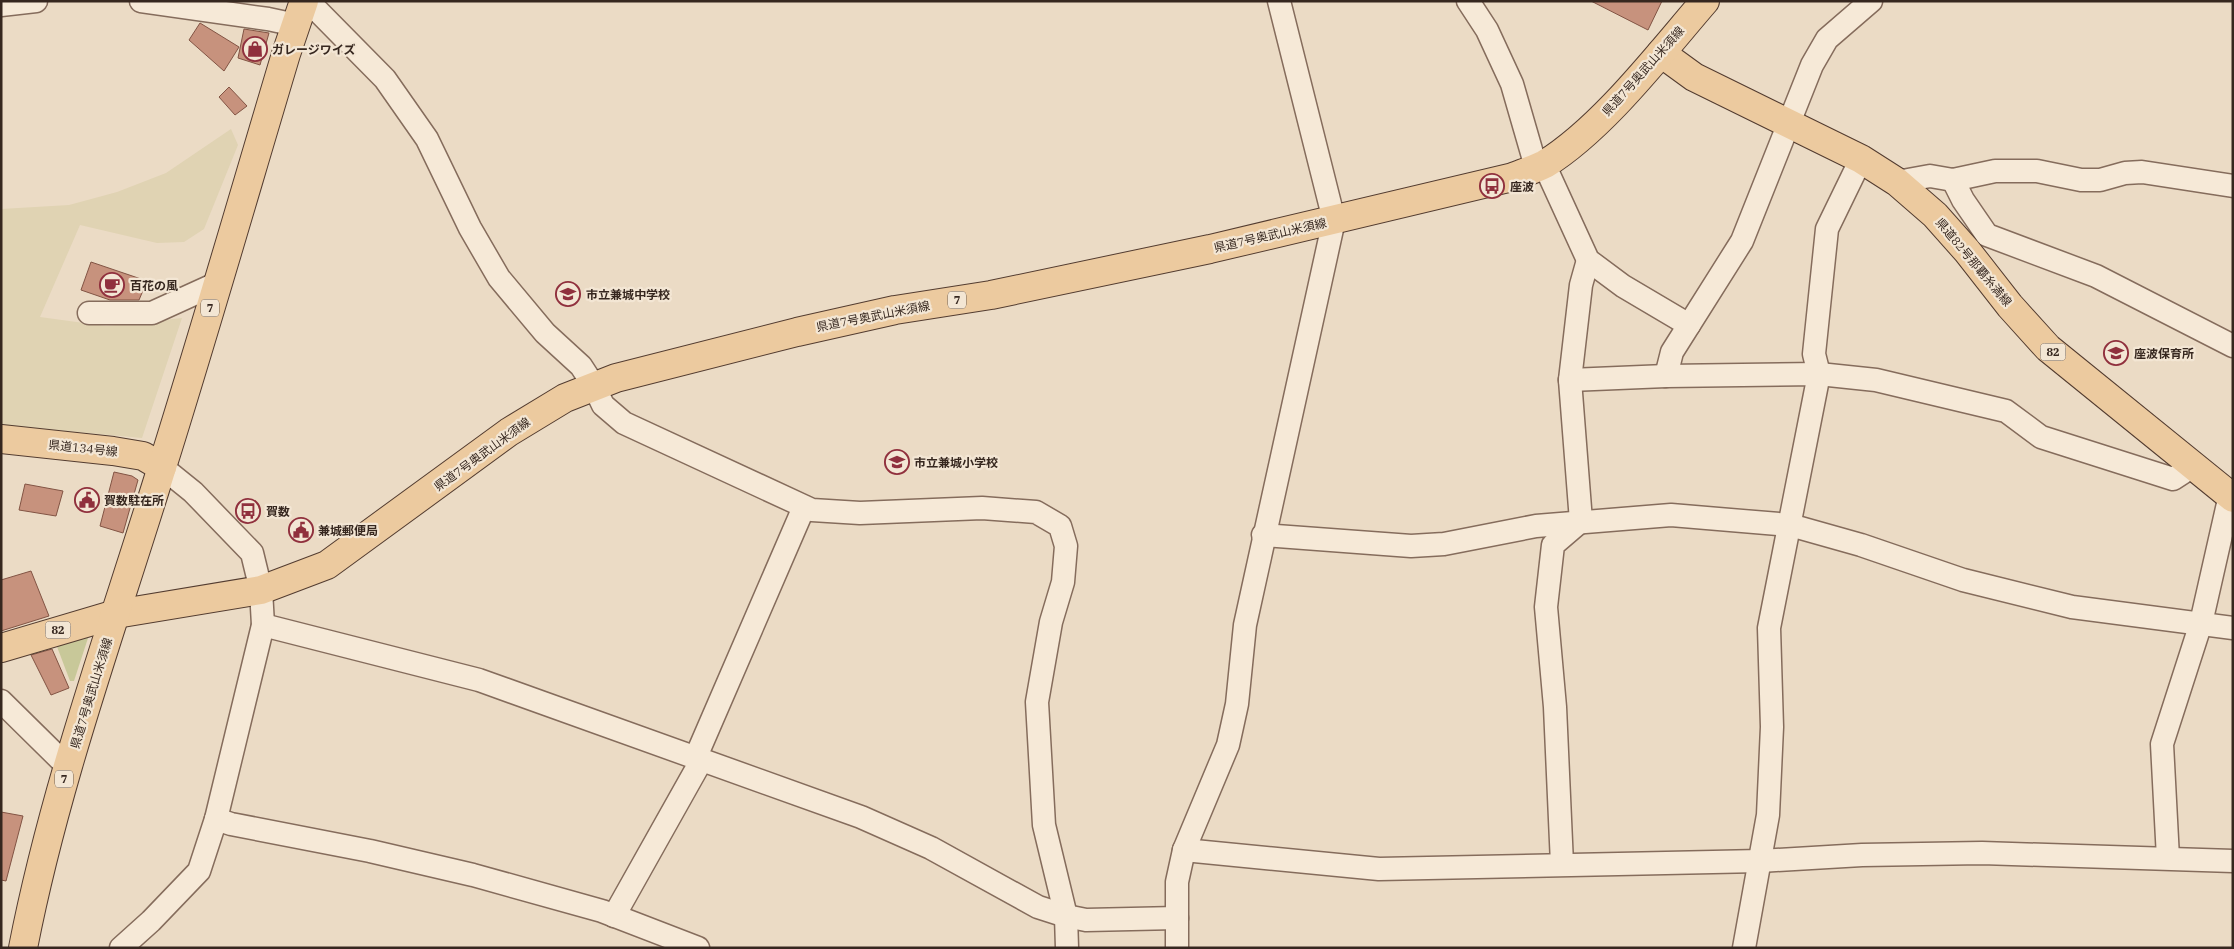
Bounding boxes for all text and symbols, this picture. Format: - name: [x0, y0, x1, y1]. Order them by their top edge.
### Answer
- street label: 県道7号奥武山米須線: [1599, 23, 1687, 119]
- shop icon: ガレージワイズ: [242, 36, 268, 62]
- place label: ガレージワイズ: [272, 42, 355, 57]
- bus stop icon: 座波: [1479, 173, 1505, 199]
- place label: 座波: [1510, 179, 1534, 194]
- street label: 県道7号奥武山米須線: [1212, 215, 1328, 255]
- street label: 県道82号那覇糸満線: [1933, 215, 2015, 309]
- cafe icon: 百花の風: [99, 272, 125, 298]
- place label: 百花の風: [130, 278, 178, 293]
- school or university icon: 市立兼城中学校: [555, 281, 581, 307]
- place label: 市立兼城中学校: [586, 287, 670, 302]
- road number: 7: [948, 292, 966, 308]
- street label: 県道7号奥武山米須線: [815, 298, 931, 334]
- road number: 7: [201, 300, 219, 316]
- school or university icon: 座波保育所: [2103, 340, 2129, 366]
- road number: 82: [2040, 344, 2066, 361]
- place label: 座波保育所: [2134, 346, 2194, 361]
- street label: 県道7号奥武山米須線: [431, 414, 533, 494]
- street label: 県道134号線: [48, 437, 118, 459]
- school or university icon: 市立兼城小学校: [884, 449, 910, 475]
- place label: 市立兼城小学校: [914, 455, 998, 470]
- public building icon: 賀数駐在所: [74, 487, 100, 513]
- place label: 賀数駐在所: [104, 493, 164, 508]
- bus stop icon: 賀数: [235, 498, 261, 524]
- place label: 賀数: [266, 504, 290, 519]
- public building icon: 兼城郵便局: [288, 517, 314, 543]
- place label: 兼城郵便局: [318, 523, 378, 538]
- road number: 82: [46, 622, 70, 638]
- street label: 県道7号奥武山米須線: [67, 636, 115, 750]
- road number: 7: [55, 771, 73, 788]

